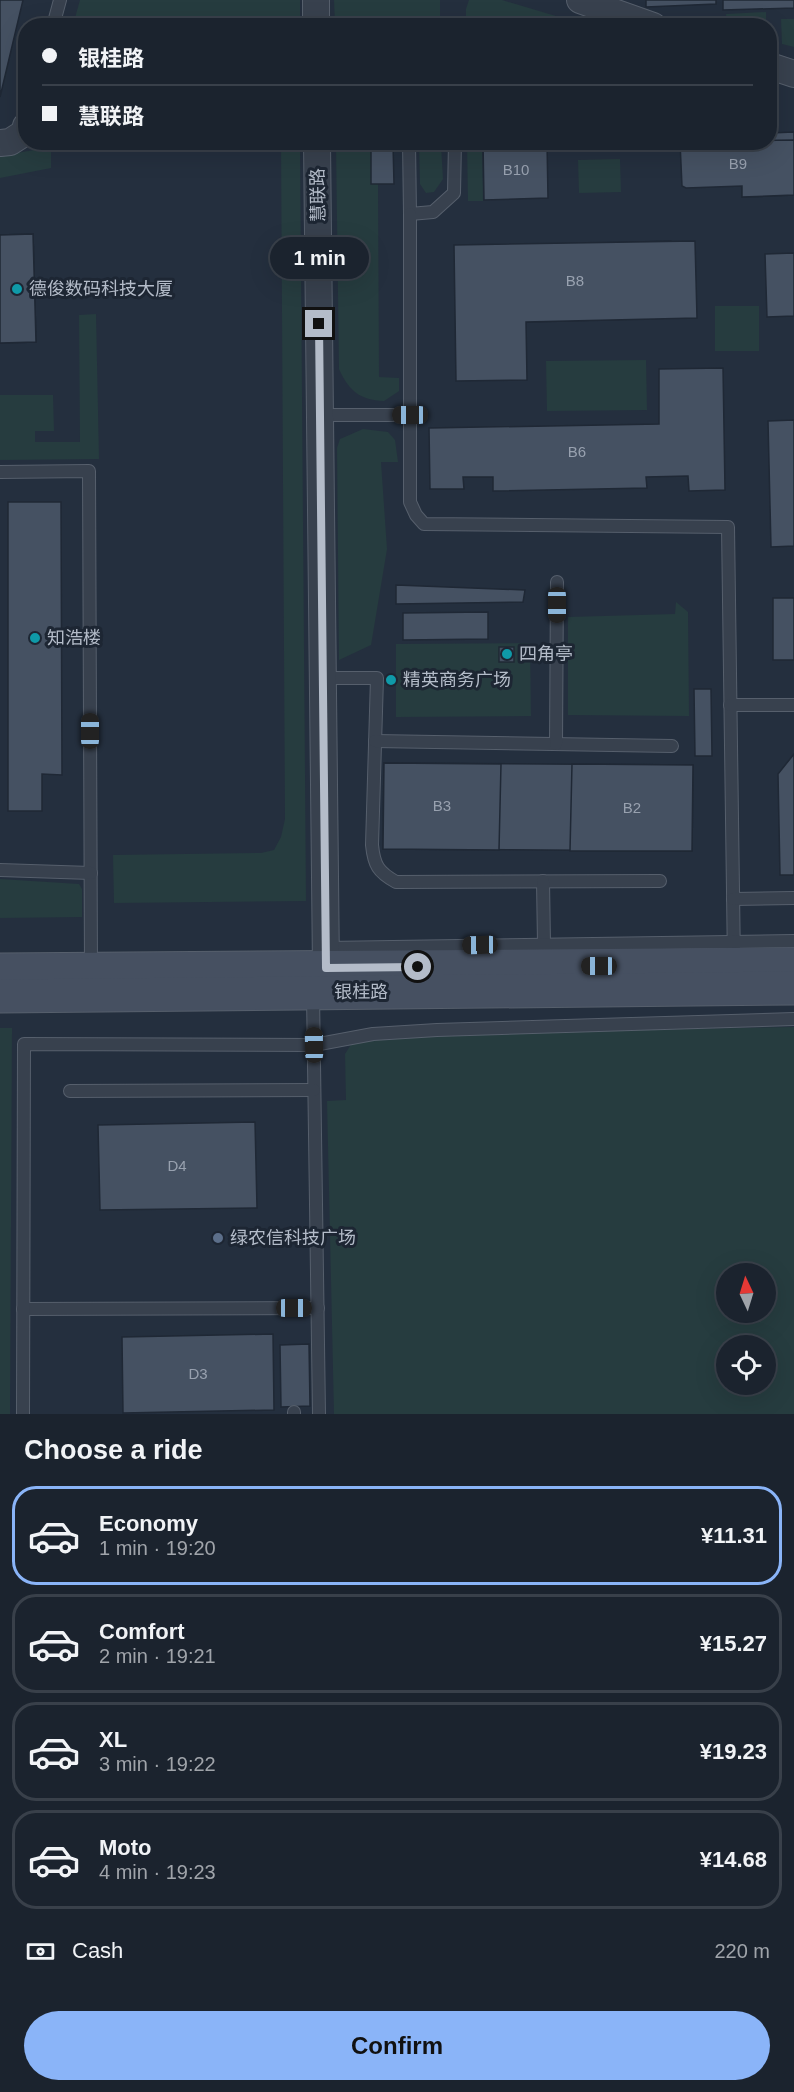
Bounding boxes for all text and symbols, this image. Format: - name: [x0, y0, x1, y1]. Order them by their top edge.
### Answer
- text: 银桂路: [78, 46, 144, 71]
- text: 慧联路: [78, 104, 144, 129]
- house number: B9: [729, 155, 747, 172]
- house number: B10: [503, 161, 529, 178]
- street label: 慧联路: [308, 168, 328, 222]
- callout: 1 min: [270, 237, 368, 279]
- text: 1 min: [293, 247, 346, 269]
- house number: B8: [566, 272, 584, 289]
- place label: 德俊数码科技大厦: [29, 279, 173, 299]
- marker: 德俊数码科技大厦: [10, 282, 24, 296]
- route end: [305, 310, 332, 337]
- car: [392, 406, 428, 424]
- house number: B6: [568, 443, 586, 460]
- car: [548, 587, 566, 623]
- place label: 知浩楼: [47, 628, 101, 648]
- marker: 知浩楼: [28, 631, 42, 645]
- place label: 四角亭: [519, 644, 573, 664]
- marker: 四角亭: [500, 647, 514, 661]
- place label: 精英商务广场: [403, 670, 511, 690]
- marker: 精英商务广场: [384, 673, 398, 687]
- car: [81, 713, 99, 749]
- house number: B3: [433, 797, 451, 814]
- house number: B2: [623, 799, 641, 816]
- car: [462, 936, 498, 954]
- route start: [404, 953, 431, 980]
- car: [581, 957, 617, 975]
- street label: 银桂路: [334, 982, 388, 1002]
- car: [305, 1027, 323, 1063]
- house number: D4: [167, 1157, 187, 1174]
- place label: 绿农信科技广场: [230, 1228, 356, 1248]
- marker: 绿农信科技广场: [211, 1231, 225, 1245]
- north arrow: [716, 1263, 776, 1323]
- map controls: [716, 1263, 776, 1395]
- car: [276, 1299, 312, 1317]
- button: locate: [716, 1335, 776, 1395]
- house number: D3: [188, 1365, 208, 1382]
- text: Choose a ride: [24, 1435, 203, 1465]
- icon: car: [27, 1509, 81, 1563]
- text: Economy: [99, 1511, 198, 1536]
- text: ¥11.31: [701, 1523, 767, 1548]
- text: 1 min · 19:20: [99, 1537, 216, 1559]
- icon: car: [27, 1617, 81, 1671]
- text: Comfort: [99, 1619, 185, 1644]
- text: ¥15.27: [700, 1631, 767, 1656]
- text: 2 min · 19:21: [99, 1645, 216, 1667]
- icon: car: [27, 1725, 81, 1779]
- text: XL: [99, 1727, 127, 1752]
- text: ¥19.23: [700, 1739, 767, 1764]
- text: 3 min · 19:22: [99, 1753, 216, 1775]
- icon: car: [27, 1833, 81, 1887]
- text: Moto: [99, 1835, 152, 1860]
- text: ¥14.68: [700, 1847, 767, 1872]
- text: 4 min · 19:23: [99, 1861, 216, 1883]
- icon: cash: [24, 1935, 57, 1968]
- text: Cash: [72, 1938, 123, 1963]
- text: 220 m: [714, 1940, 770, 1962]
- button: Confirm: [24, 2011, 770, 2080]

